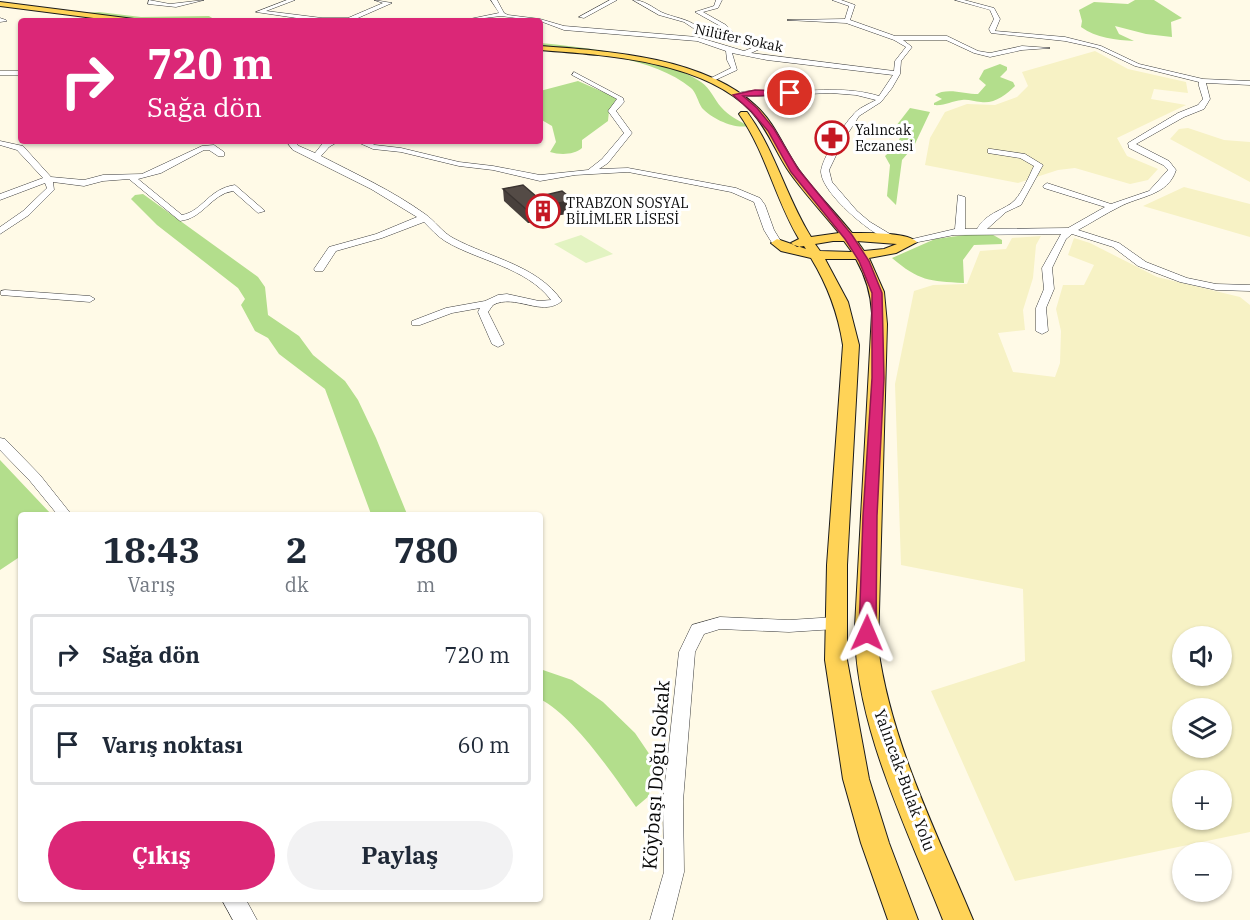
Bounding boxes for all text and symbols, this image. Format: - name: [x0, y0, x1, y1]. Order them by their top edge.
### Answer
- street label: Nilüfer Sokak: [693, 20, 786, 56]
- text: 720 m: [147, 36, 273, 91]
- icon: right: [48, 42, 126, 120]
- pin: [764, 67, 815, 118]
- icon: arrive: [773, 76, 806, 109]
- text: Sağa dön: [147, 89, 262, 124]
- pharmacy icon: Yalıncak Eczanesi: [814, 120, 850, 156]
- place label: Yalıncak Eczanesi: [855, 121, 914, 155]
- building icon: TRABZON SOSYAL BİLİMLER LİSESİ: [525, 193, 561, 229]
- place label: TRABZON SOSYAL BİLİMLER LİSESİ: [566, 194, 689, 228]
- text: 18:43: [103, 526, 200, 573]
- text: 2: [286, 526, 308, 573]
- text: 780: [393, 526, 458, 573]
- text: Varış: [127, 571, 175, 598]
- text: dk: [285, 571, 309, 598]
- text: m: [416, 571, 435, 598]
- position arrow: [835, 601, 899, 665]
- map controls: [1172, 626, 1232, 902]
- button: sound: [1172, 626, 1232, 686]
- icon: right: [51, 638, 84, 671]
- text: Sağa dön: [102, 640, 200, 669]
- text: 720 m: [444, 640, 510, 669]
- street label: Köybaşı Doğu Sokak: [635, 679, 676, 871]
- button: layers: [1172, 698, 1232, 758]
- street label: Yalıncak-Bulak Yolu: [870, 706, 940, 854]
- icon: arrive: [51, 728, 84, 761]
- text: Varış noktası: [102, 730, 243, 759]
- text: 60 m: [458, 730, 510, 759]
- button: +: [1172, 770, 1232, 830]
- button: Çıkış: [48, 821, 275, 890]
- button: Paylaş: [287, 821, 513, 890]
- button: −: [1172, 842, 1232, 902]

